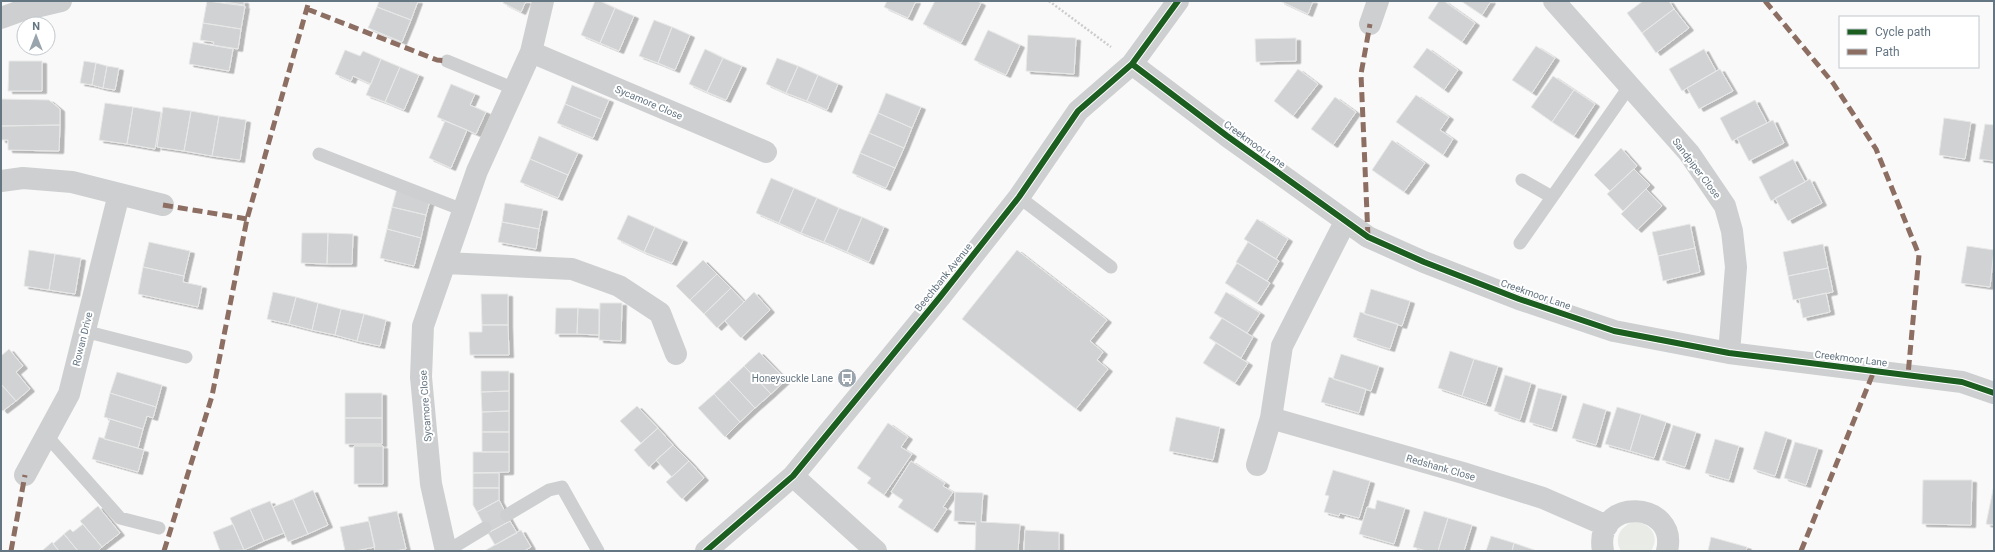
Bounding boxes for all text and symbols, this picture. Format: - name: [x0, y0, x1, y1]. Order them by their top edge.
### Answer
- north arrow: [16, 16, 56, 56]
- legend: [1839, 16, 1979, 68]
- text: N: [32, 20, 40, 33]
- text: Cycle path: [1875, 25, 1931, 39]
- text: Path: [1875, 45, 1900, 59]
- street label: Sycamore Close: [614, 83, 684, 122]
- street label: Creekmoor Lane: [1222, 118, 1288, 170]
- street label: Sandpiper Close: [1670, 136, 1723, 201]
- street label: Beechbank Avenue: [913, 241, 974, 314]
- street label: Creekmoor Lane: [1499, 277, 1572, 312]
- street label: Rowan Drive: [70, 311, 95, 367]
- street label: Creekmoor Lane: [1814, 349, 1888, 368]
- bus stop icon: Honeysuckle Lane: [836, 367, 858, 389]
- street label: Sycamore Close: [418, 370, 433, 442]
- place label: Honeysuckle Lane: [752, 373, 833, 384]
- street label: Redshank Close: [1405, 452, 1477, 483]

